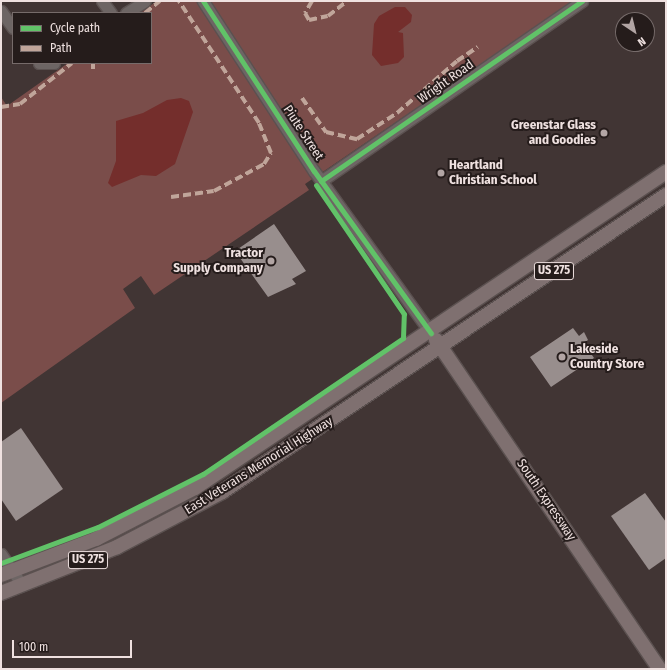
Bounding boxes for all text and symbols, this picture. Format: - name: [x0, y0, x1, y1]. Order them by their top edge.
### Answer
- legend: [12, 12, 152, 64]
- north arrow: [615, 12, 655, 52]
- text: Cycle path: [50, 21, 100, 35]
- text: N: [635, 34, 648, 49]
- text: Path: [50, 41, 72, 55]
- street label: Wright Road: [415, 57, 477, 107]
- street label: Piute Street: [279, 103, 327, 163]
- place label: Greenstar Glass and Goodies: [511, 118, 596, 149]
- marker: Greenstar Glass and Goodies: [599, 128, 609, 138]
- place label: Heartland Christian School: [449, 158, 537, 189]
- marker: Heartland Christian School: [436, 168, 446, 178]
- place label: Tractor Supply Company: [173, 246, 263, 277]
- marker: Tractor Supply Company: [266, 256, 276, 266]
- road number: US 275: [533, 261, 575, 281]
- place label: Lakeside Country Store: [570, 342, 644, 373]
- marker: Lakeside Country Store: [557, 352, 567, 362]
- street label: East Veterans Memorial Highway: [182, 414, 336, 518]
- street label: South Expressway: [513, 456, 579, 544]
- road number: US 275: [67, 550, 109, 570]
- scale bar: [14, 632, 134, 658]
- text: 100 m: [19, 640, 48, 654]

